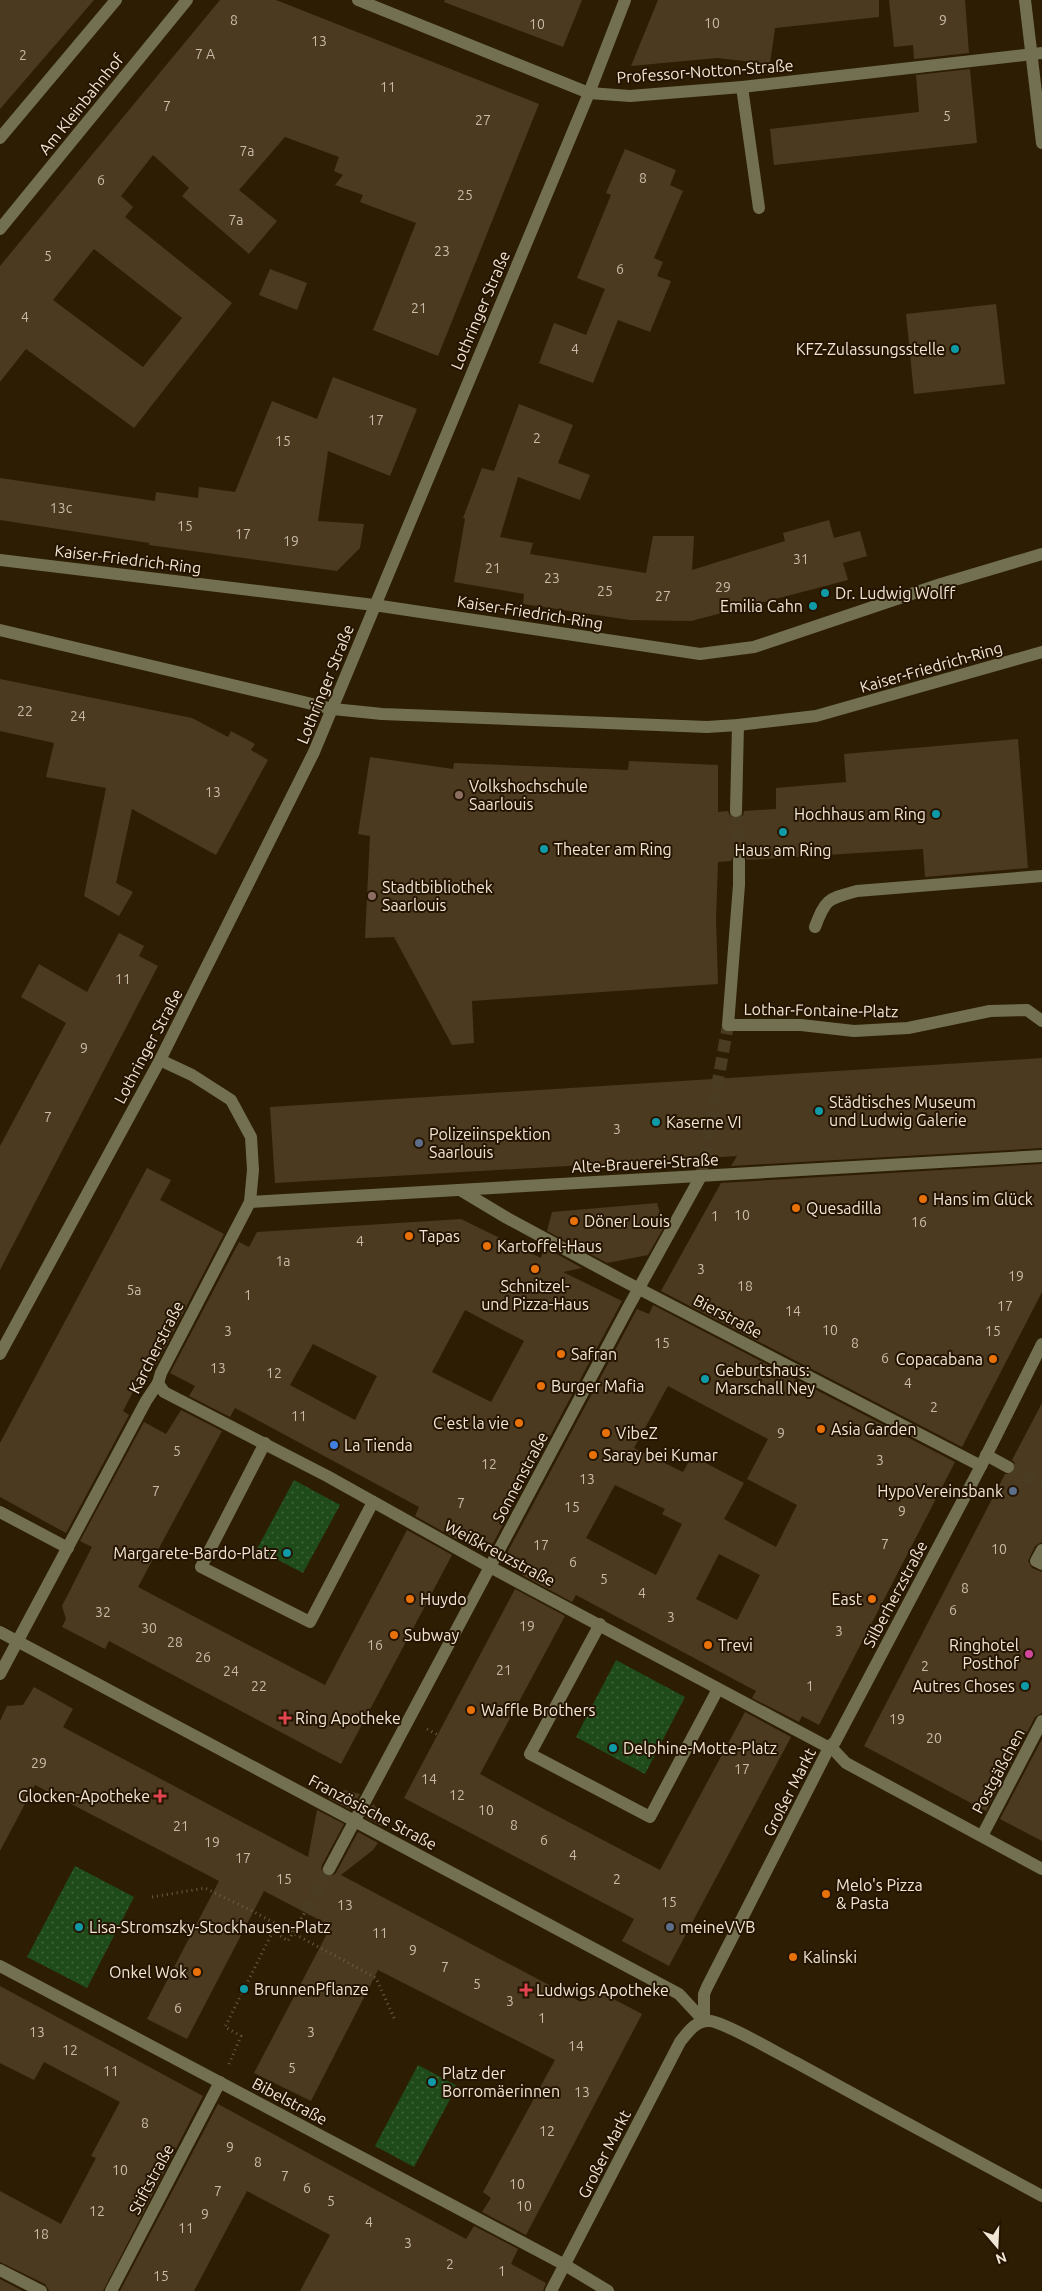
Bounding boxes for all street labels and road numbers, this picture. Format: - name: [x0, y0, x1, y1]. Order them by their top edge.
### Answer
- street label: Am Kleinbahnhof: [35, 49, 128, 158]
- street label: Professor-Notton-Straße: [616, 56, 794, 86]
- street label: Lothringer Straße: [447, 248, 513, 372]
- street label: Kaiser-Friedrich-Ring: [54, 541, 202, 577]
- street label: Kaiser-Friedrich-Ring: [456, 592, 604, 632]
- street label: Lothringer Straße: [293, 622, 357, 746]
- street label: Kaiser-Friedrich-Ring: [858, 638, 1004, 696]
- street label: Lothringer Straße: [110, 986, 186, 1106]
- street label: Lothar-Fontaine-Platz: [743, 1000, 899, 1020]
- street label: Alte-Brauerei-Straße: [571, 1150, 719, 1176]
- street label: Bierstraße: [691, 1290, 765, 1342]
- street label: Karcherstraße: [125, 1298, 187, 1396]
- street label: Sonnenstraße: [489, 1429, 551, 1525]
- street label: Weißkreuzstraße: [442, 1516, 558, 1590]
- street label: Silberherzstraße: [859, 1538, 931, 1650]
- street label: Postgäßchen: [968, 1725, 1028, 1817]
- street label: Großer Markt: [759, 1744, 819, 1839]
- street label: Französische Straße: [306, 1771, 440, 1853]
- street label: Bibelstraße: [249, 2074, 331, 2128]
- street label: Großer Markt: [574, 2106, 634, 2201]
- street label: Stiftstraße: [125, 2141, 177, 2217]

